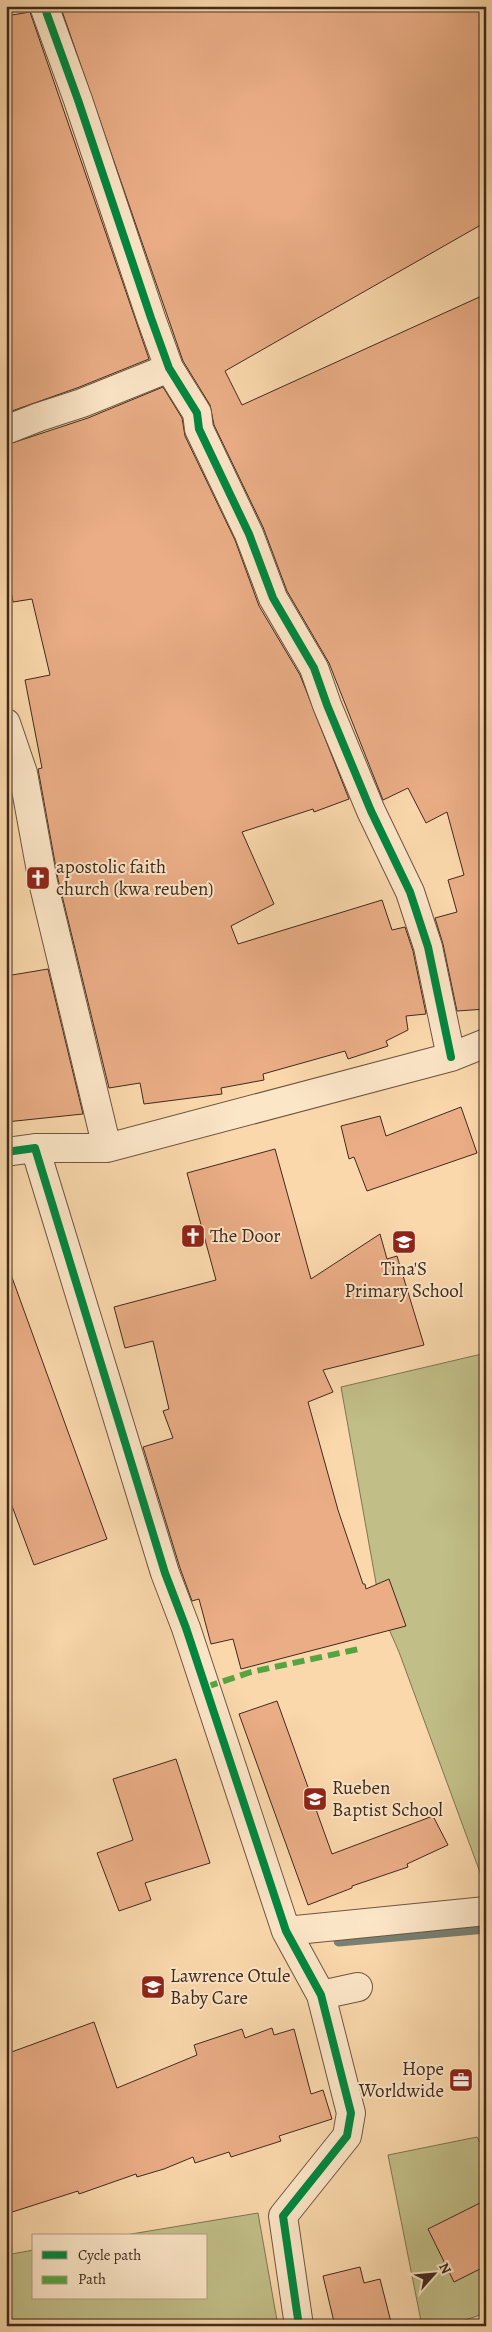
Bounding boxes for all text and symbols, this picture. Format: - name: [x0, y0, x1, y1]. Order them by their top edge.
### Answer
- place label: apostolic faith church (kwa reuben): [56, 854, 214, 902]
- church icon: apostolic faith church (kwa reuben): [25, 865, 51, 891]
- church icon: The Door: [180, 1223, 206, 1249]
- place label: The Door: [210, 1223, 281, 1249]
- school or university icon: Tina'S Primary School: [391, 1229, 417, 1255]
- place label: Tina'S Primary School: [345, 1256, 464, 1304]
- place label: Rueben Baptist School: [332, 1775, 443, 1823]
- school or university icon: Rueben Baptist School: [302, 1786, 328, 1812]
- place label: Lawrence Otule Baby Care: [170, 1963, 290, 2011]
- school or university icon: Lawrence Otule Baby Care: [140, 1974, 166, 2000]
- place label: Hope Worldwide: [358, 2056, 444, 2104]
- office icon: Hope Worldwide: [448, 2067, 474, 2093]
- legend: [32, 2234, 208, 2300]
- text: Cycle path: [78, 2245, 141, 2265]
- north arrow: [410, 2250, 460, 2300]
- text: N: [434, 2259, 456, 2277]
- text: Path: [78, 2269, 106, 2289]

